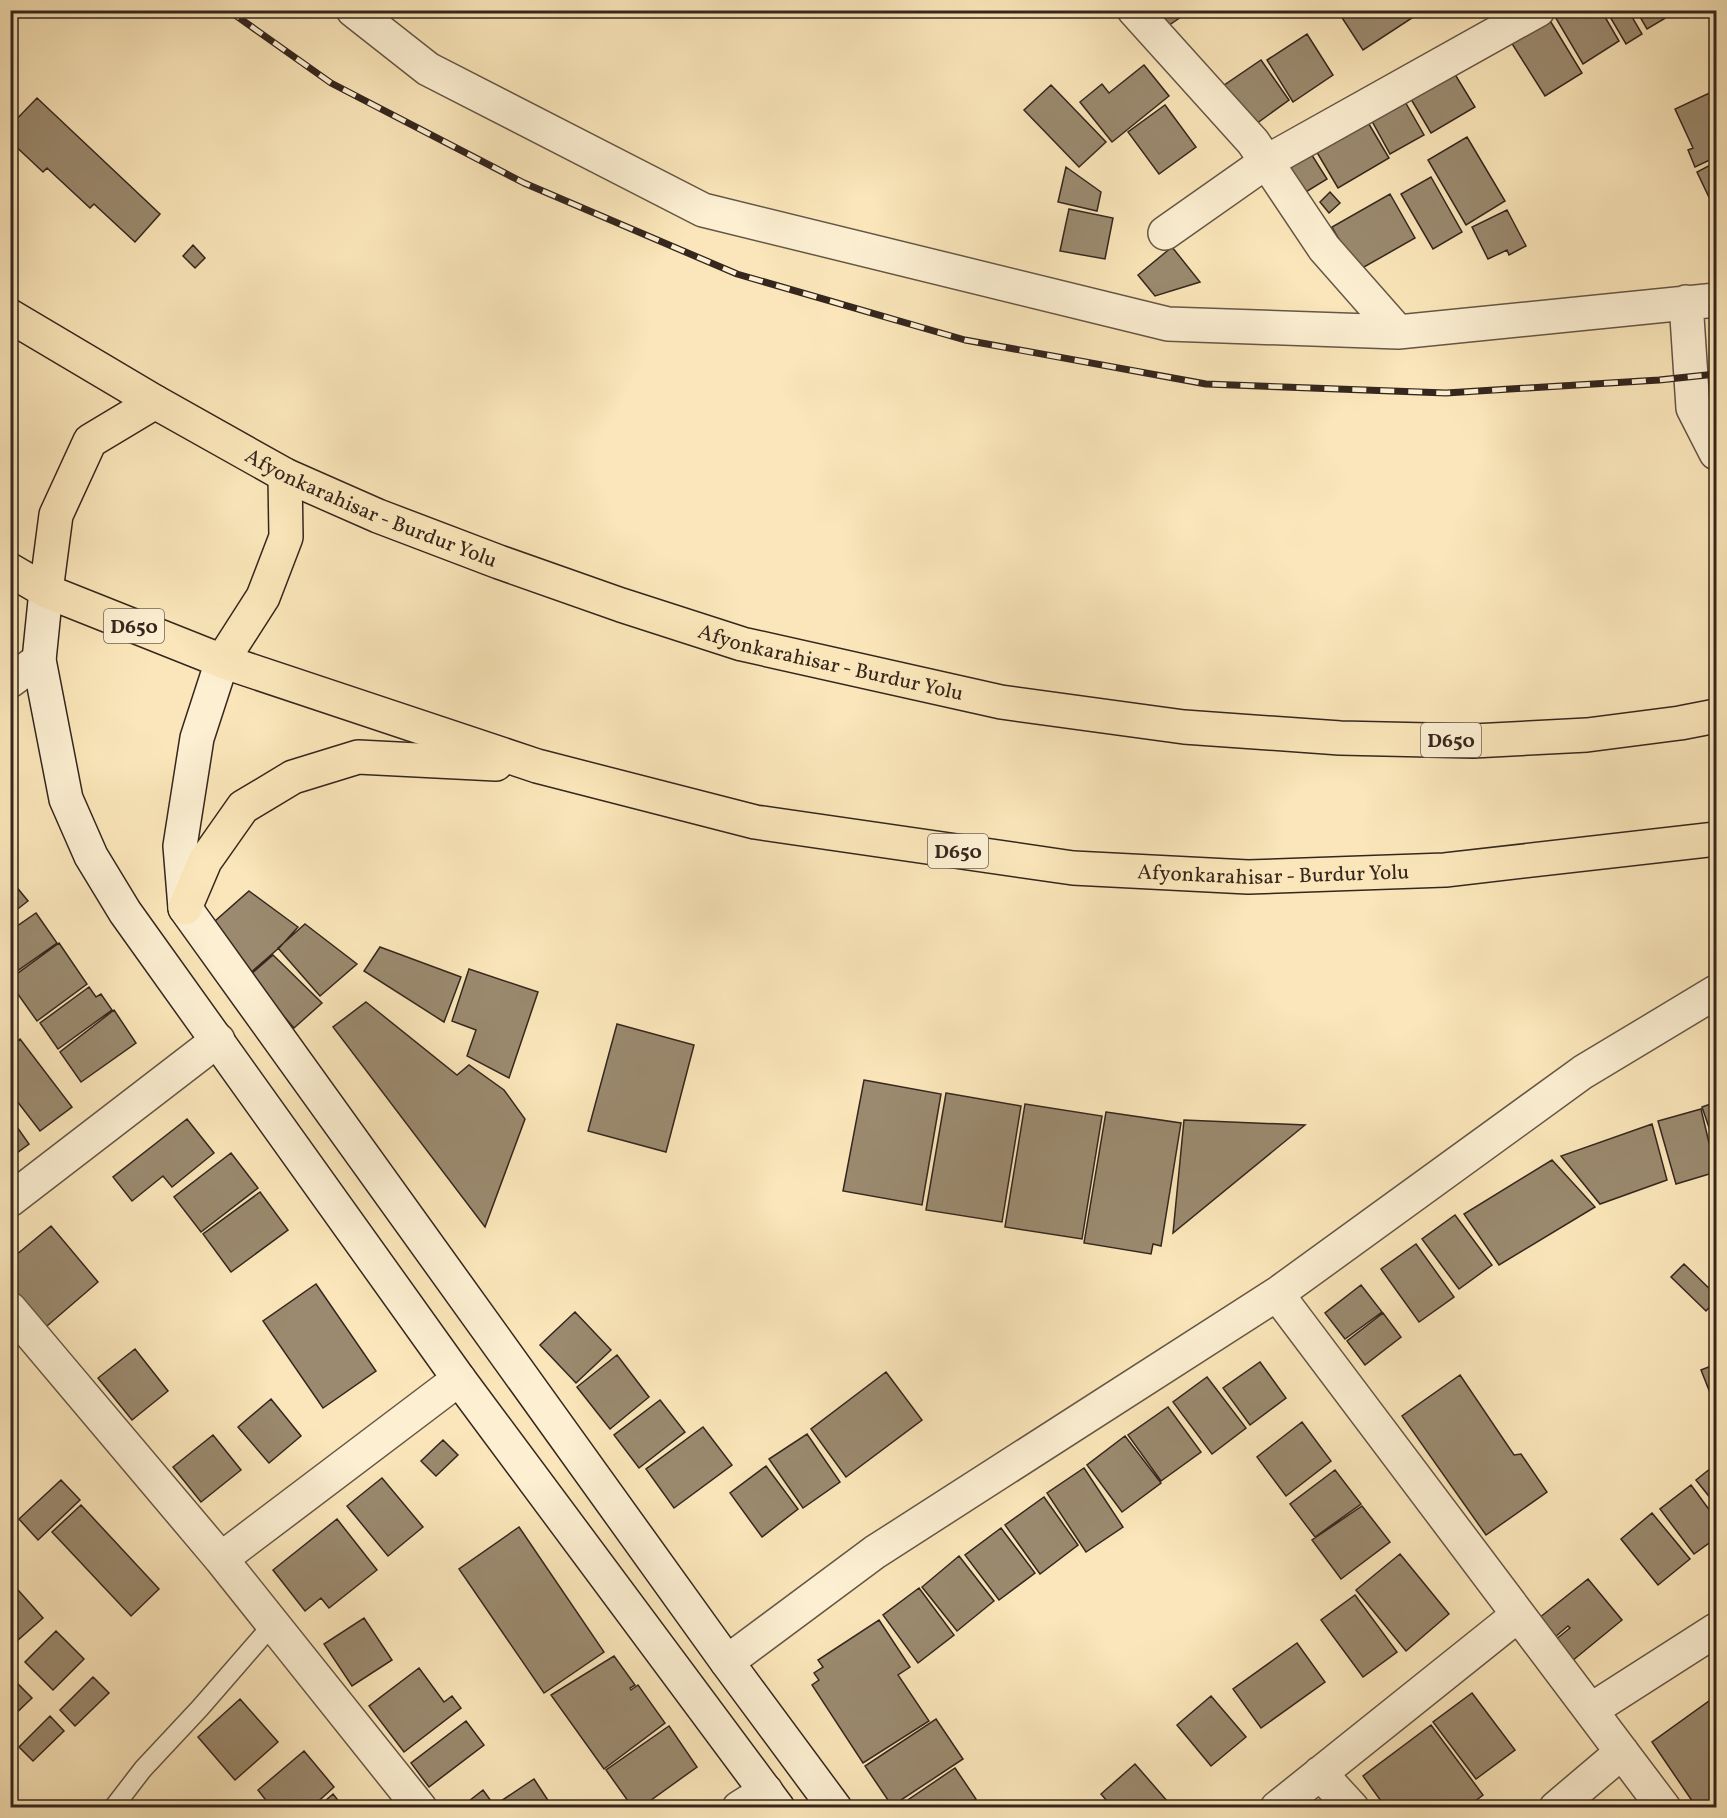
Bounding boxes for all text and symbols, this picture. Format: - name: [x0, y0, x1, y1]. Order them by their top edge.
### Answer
- street label: Afyonkarahisar - Burdur Yolu: [239, 442, 501, 576]
- road number: D650: [104, 609, 164, 643]
- street label: Afyonkarahisar - Burdur Yolu: [694, 618, 966, 709]
- road number: D650: [1421, 723, 1481, 757]
- road number: D650: [928, 834, 988, 868]
- street label: Afyonkarahisar - Burdur Yolu: [1137, 858, 1410, 893]

